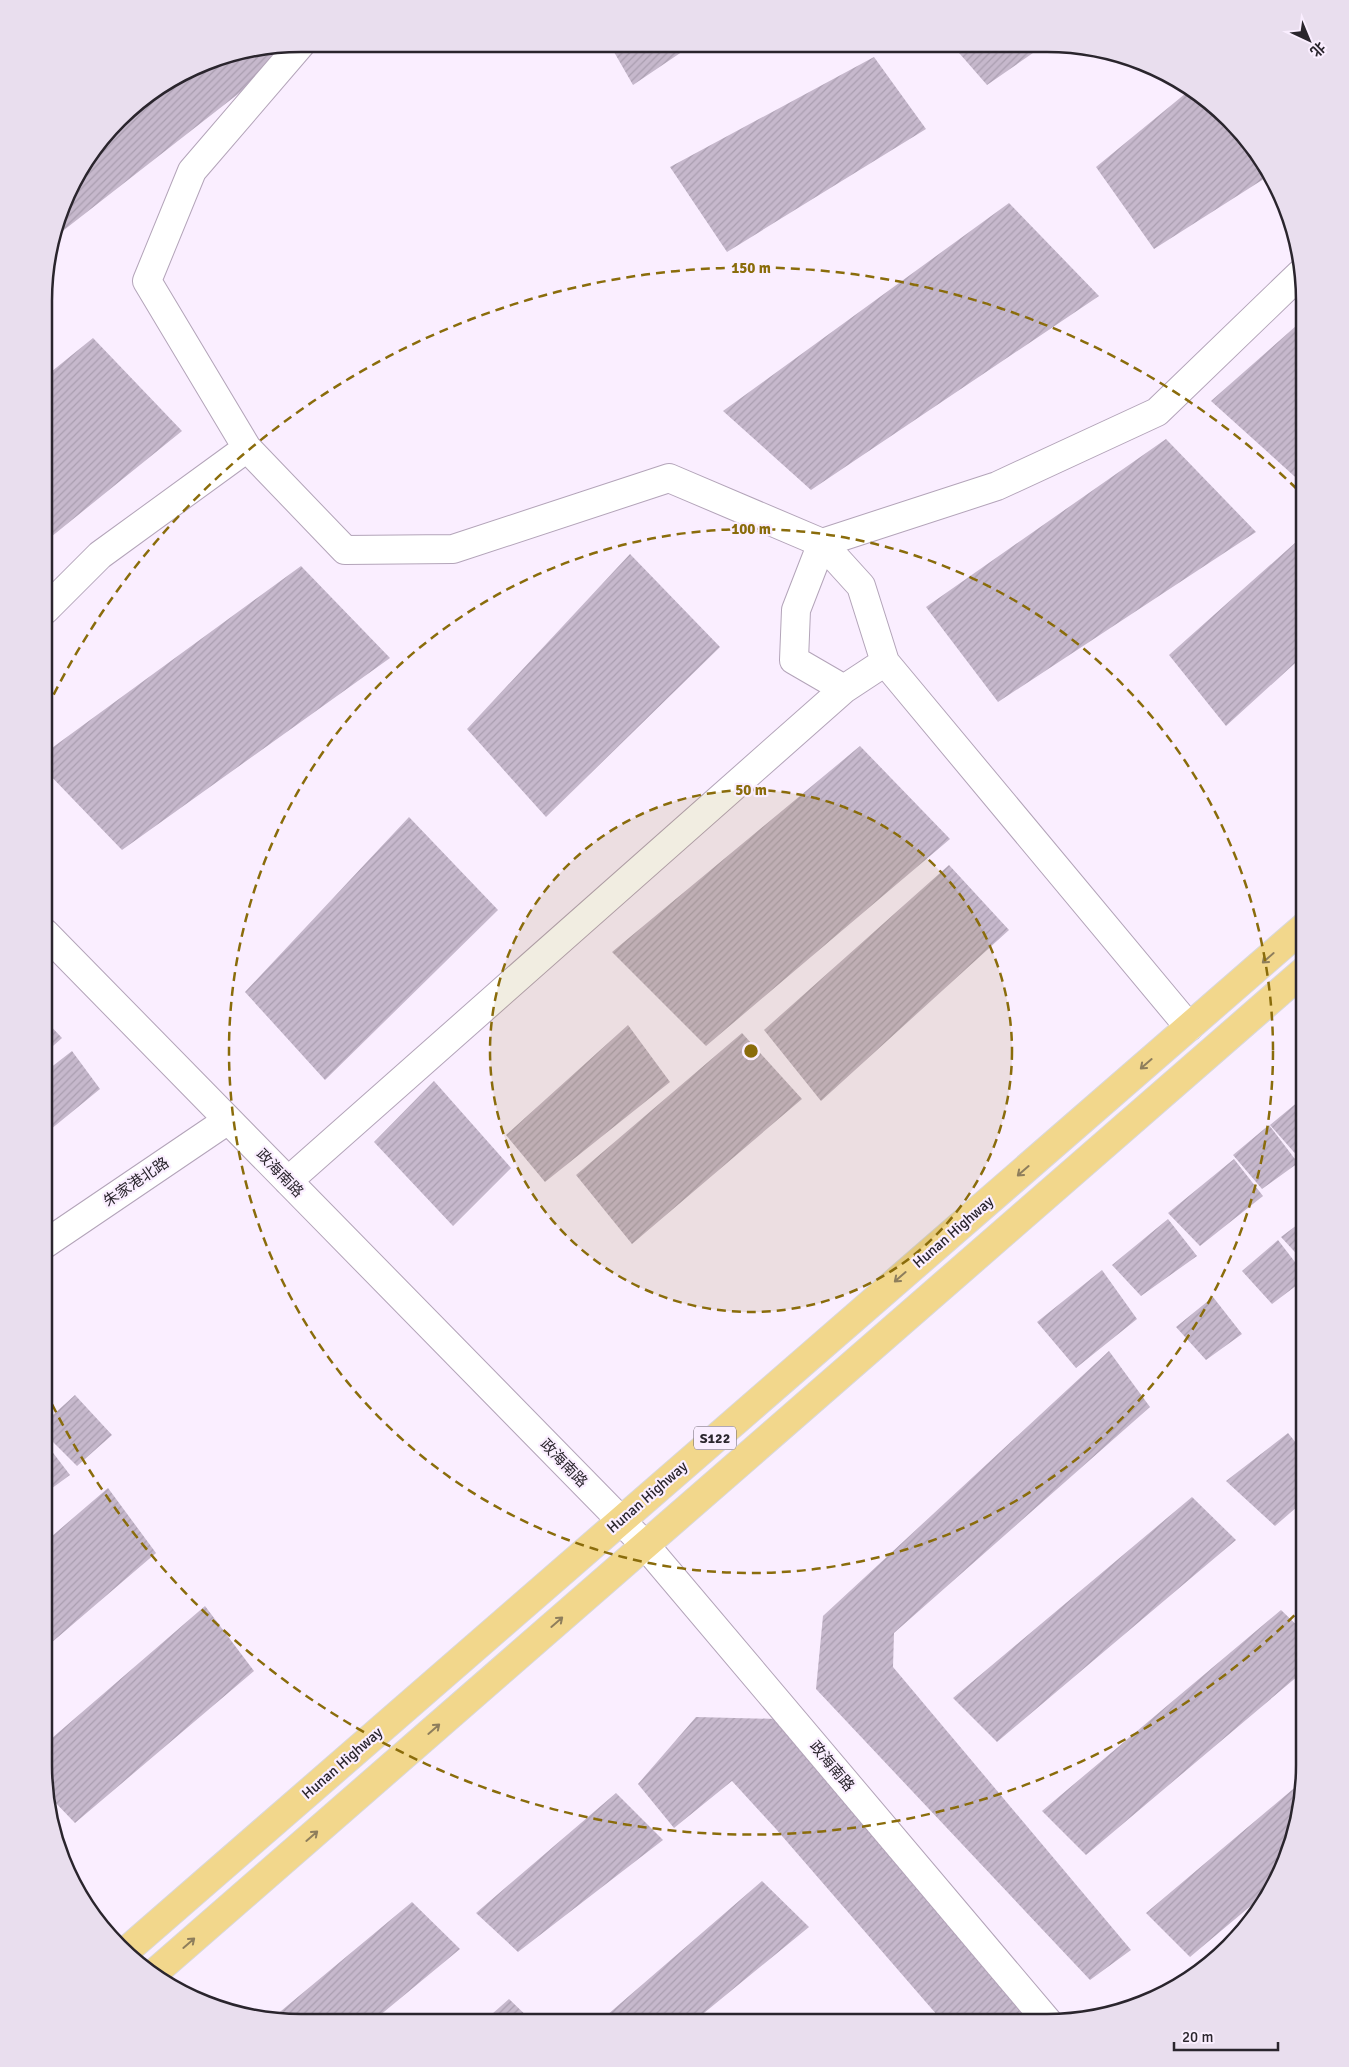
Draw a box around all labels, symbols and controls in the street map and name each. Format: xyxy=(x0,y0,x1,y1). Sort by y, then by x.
north arrow xyxy=(1284,15,1334,65)
text: 北 xyxy=(1307,38,1329,60)
text: 150 m xyxy=(731,259,771,277)
text: 100 m xyxy=(731,520,771,538)
text: 50 m xyxy=(735,781,767,799)
one-way arrow xyxy=(1262,952,1275,963)
centre of rings xyxy=(742,1042,760,1060)
one-way arrow xyxy=(1139,1058,1152,1070)
street label: 政海南路 xyxy=(253,1145,307,1201)
street label: 朱家港北路 xyxy=(100,1154,172,1210)
one-way arrow xyxy=(1017,1165,1030,1176)
street label: Hunan Highway xyxy=(909,1192,997,1272)
one-way arrow xyxy=(894,1272,907,1283)
road number: S122 xyxy=(694,1426,736,1450)
street label: 政海南路 xyxy=(537,1435,591,1491)
street label: Hunan Highway xyxy=(603,1457,691,1537)
one-way arrow xyxy=(550,1617,563,1628)
street label: Hunan Highway xyxy=(298,1723,386,1803)
one-way arrow xyxy=(428,1723,441,1735)
street label: 政海南路 xyxy=(806,1737,858,1795)
one-way arrow xyxy=(305,1830,318,1842)
one-way arrow xyxy=(183,1937,196,1948)
scale bar xyxy=(1174,2020,1278,2052)
text: 20 m xyxy=(1182,2028,1213,2046)

